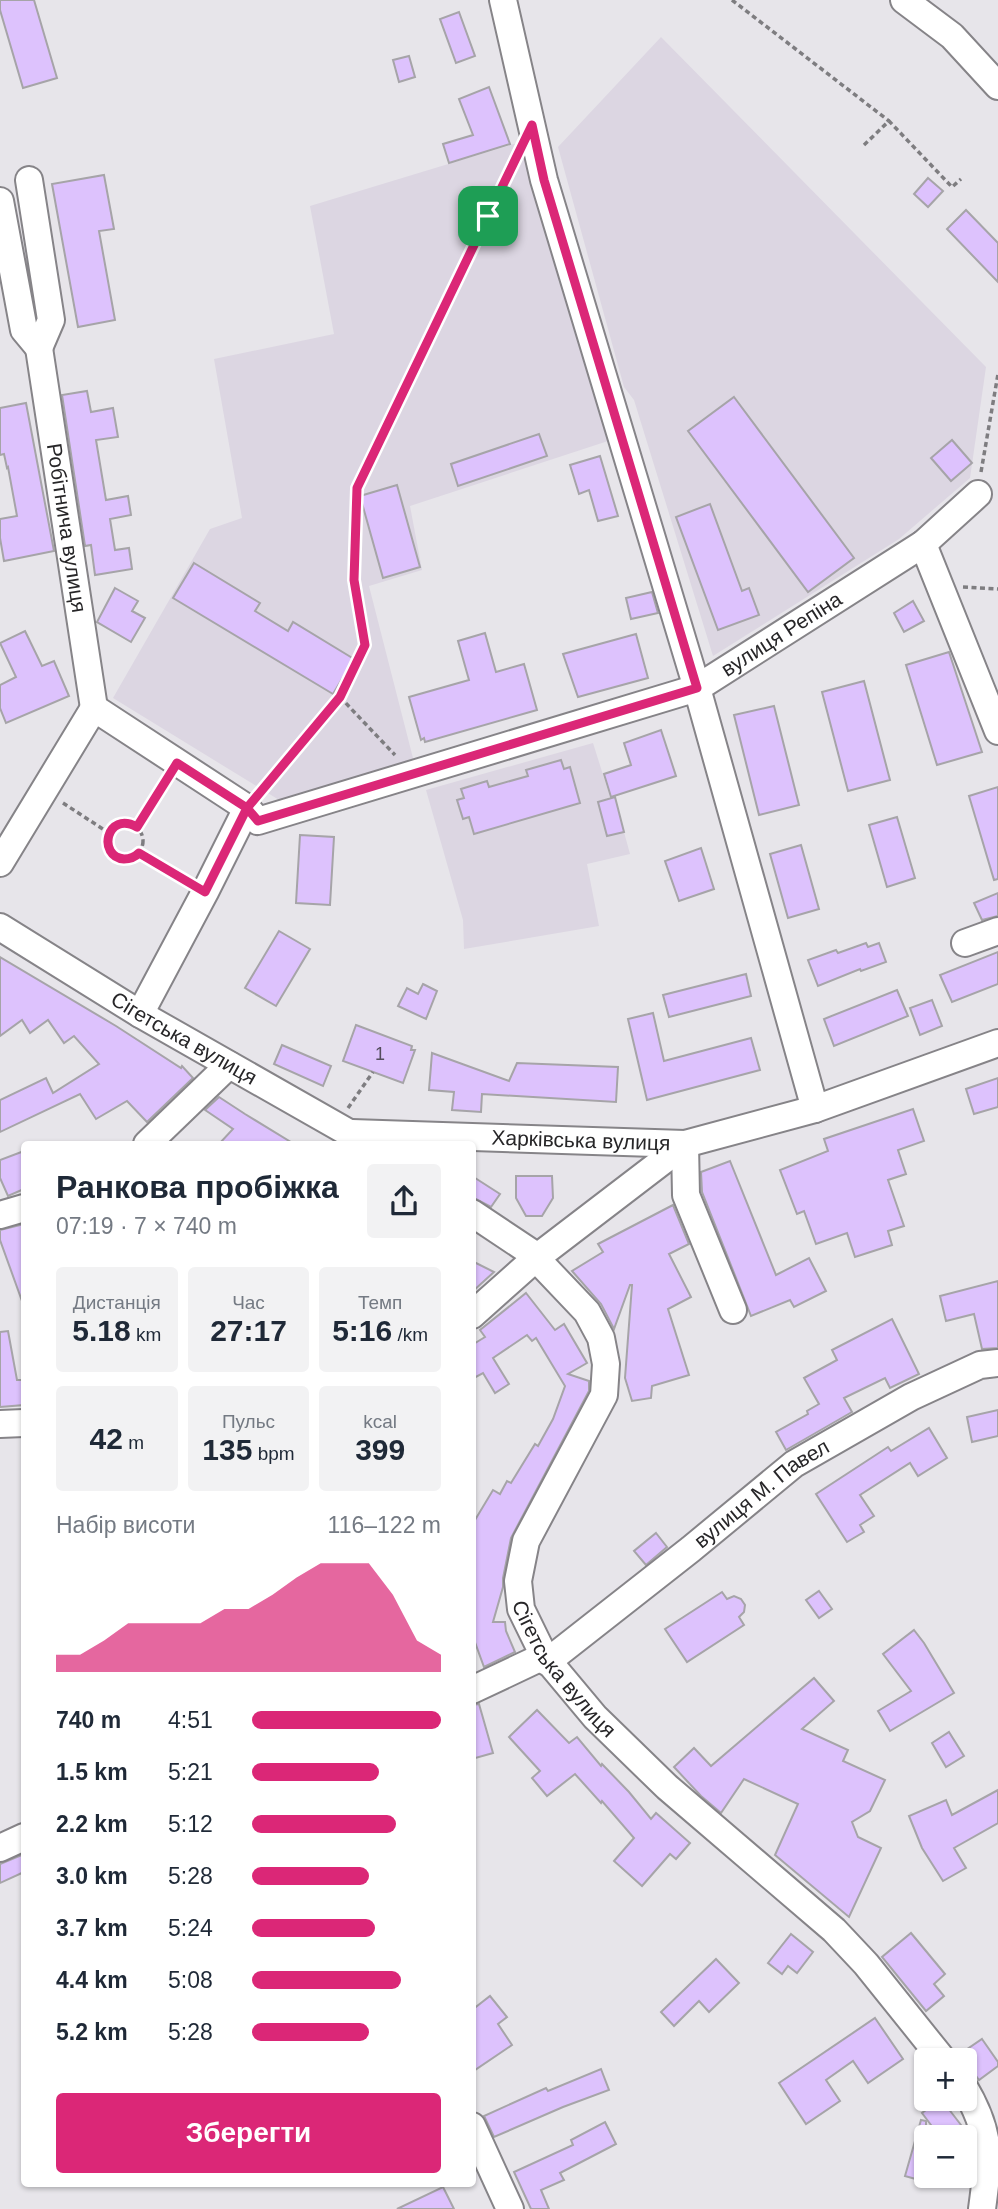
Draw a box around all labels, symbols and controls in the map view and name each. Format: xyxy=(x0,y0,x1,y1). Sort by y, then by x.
pin xyxy=(458,186,518,246)
icon: arrive xyxy=(469,197,507,235)
street label: Робітнича вулиця xyxy=(43,442,91,614)
street label: вулиця Репіна xyxy=(717,587,846,681)
street label: Сігетська вулиця xyxy=(107,987,261,1089)
house number: 1 xyxy=(375,1044,385,1064)
street label: Харківська вулиця xyxy=(491,1126,671,1155)
button: share xyxy=(367,1164,441,1238)
text: Ранкова пробіжка xyxy=(56,1169,339,1205)
text: 07:19 · 7 × 740 m xyxy=(56,1213,237,1239)
text: Дистанція xyxy=(73,1292,161,1313)
text: Час xyxy=(232,1292,265,1313)
text: Темп xyxy=(358,1292,402,1313)
text: 5.18 xyxy=(72,1314,131,1347)
text: 27:17 xyxy=(210,1314,287,1347)
text: 5:16 xyxy=(332,1314,392,1347)
text: km xyxy=(131,1324,161,1345)
text: /km xyxy=(392,1324,428,1345)
text: Пульс xyxy=(222,1411,275,1432)
text: kcal xyxy=(363,1411,397,1432)
text: 42 xyxy=(90,1422,123,1455)
text: m xyxy=(123,1432,144,1453)
text: 135 xyxy=(202,1433,252,1466)
text: 399 xyxy=(355,1433,405,1466)
street label: вулиця М. Павел xyxy=(689,1434,833,1552)
text: bpm xyxy=(252,1443,295,1464)
text: Набір висоти xyxy=(56,1512,195,1538)
text: 116–122 m xyxy=(328,1512,441,1538)
street label: Сігетська вулиця xyxy=(509,1599,621,1742)
text: 740 m xyxy=(56,1707,121,1733)
text: 4:51 xyxy=(168,1707,213,1733)
text: 1.5 km xyxy=(56,1759,128,1785)
text: 5:21 xyxy=(168,1759,213,1785)
text: 2.2 km xyxy=(56,1811,128,1837)
text: 5:12 xyxy=(168,1811,213,1837)
text: 3.0 km xyxy=(56,1863,128,1889)
text: 5:28 xyxy=(168,1863,213,1889)
text: 3.7 km xyxy=(56,1915,128,1941)
text: 5:24 xyxy=(168,1915,213,1941)
text: 4.4 km xyxy=(56,1967,128,1993)
text: 5:08 xyxy=(168,1967,213,1993)
text: 5.2 km xyxy=(56,2019,128,2045)
text: 5:28 xyxy=(168,2019,213,2045)
map controls xyxy=(914,2048,977,2188)
button: + xyxy=(914,2048,977,2111)
button: Зберегти xyxy=(56,2093,441,2173)
button: − xyxy=(914,2125,977,2188)

